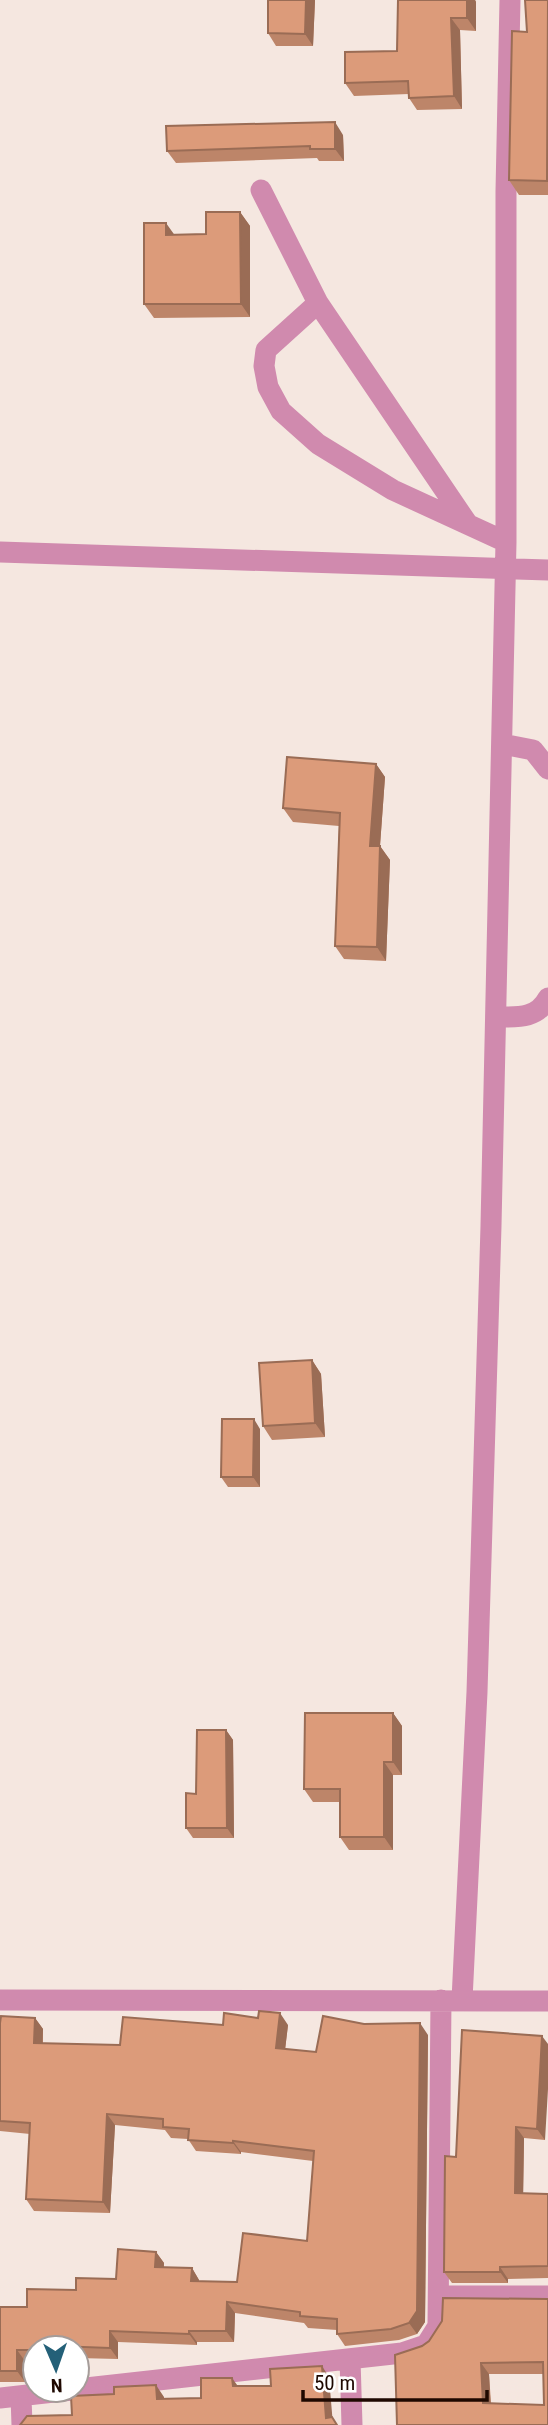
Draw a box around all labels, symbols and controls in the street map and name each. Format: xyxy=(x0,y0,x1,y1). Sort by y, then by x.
north arrow xyxy=(21,2334,91,2404)
scale bar xyxy=(303,2358,487,2402)
text: 50 m xyxy=(314,2371,355,2395)
text: N xyxy=(50,2374,63,2397)

